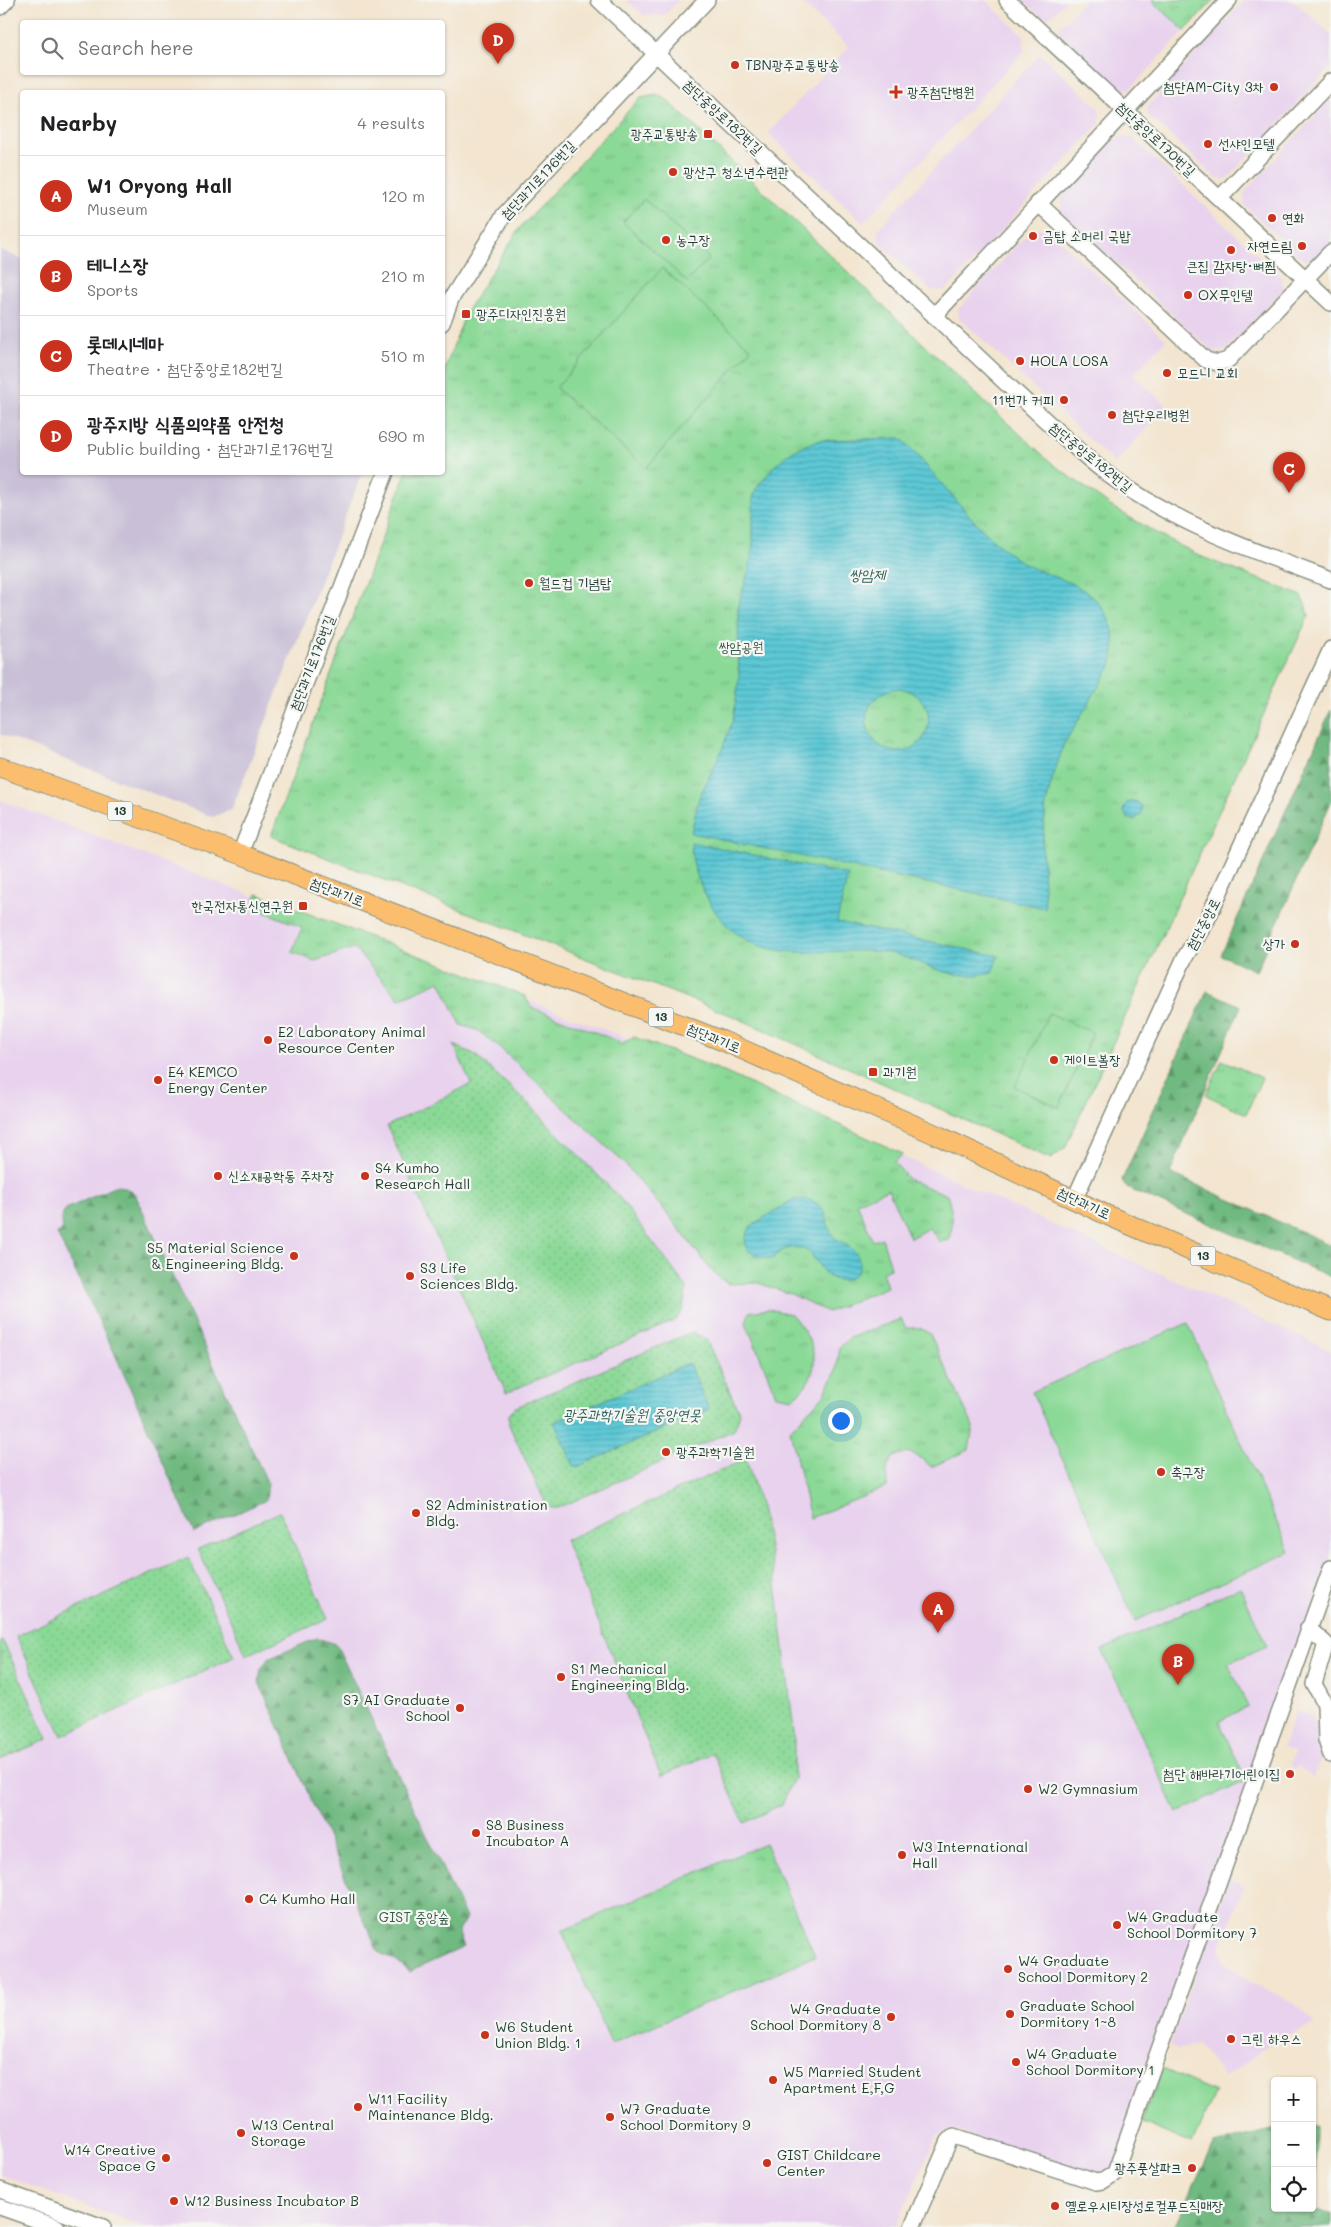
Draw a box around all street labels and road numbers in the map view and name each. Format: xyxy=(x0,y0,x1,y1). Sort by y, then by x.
street label: 첨단중앙로182번길 xyxy=(680,75,767,159)
street label: 첨단중앙로170번길 xyxy=(1113,97,1200,181)
street label: 첨단과기로176번길 xyxy=(496,136,580,223)
street label: 첨단중앙로182번길 xyxy=(1046,417,1137,496)
street label: 첨단과기로176번길 xyxy=(285,611,339,714)
road number: 13 xyxy=(108,801,132,820)
street label: 첨단과기로 xyxy=(307,873,367,910)
street label: 첨단중앙로 xyxy=(1181,894,1224,953)
road number: 13 xyxy=(648,1008,674,1026)
street label: 첨단과기로 xyxy=(685,1018,744,1057)
street label: 첨단과기로 xyxy=(1055,1182,1114,1223)
road number: 13 xyxy=(1190,1246,1216,1266)

